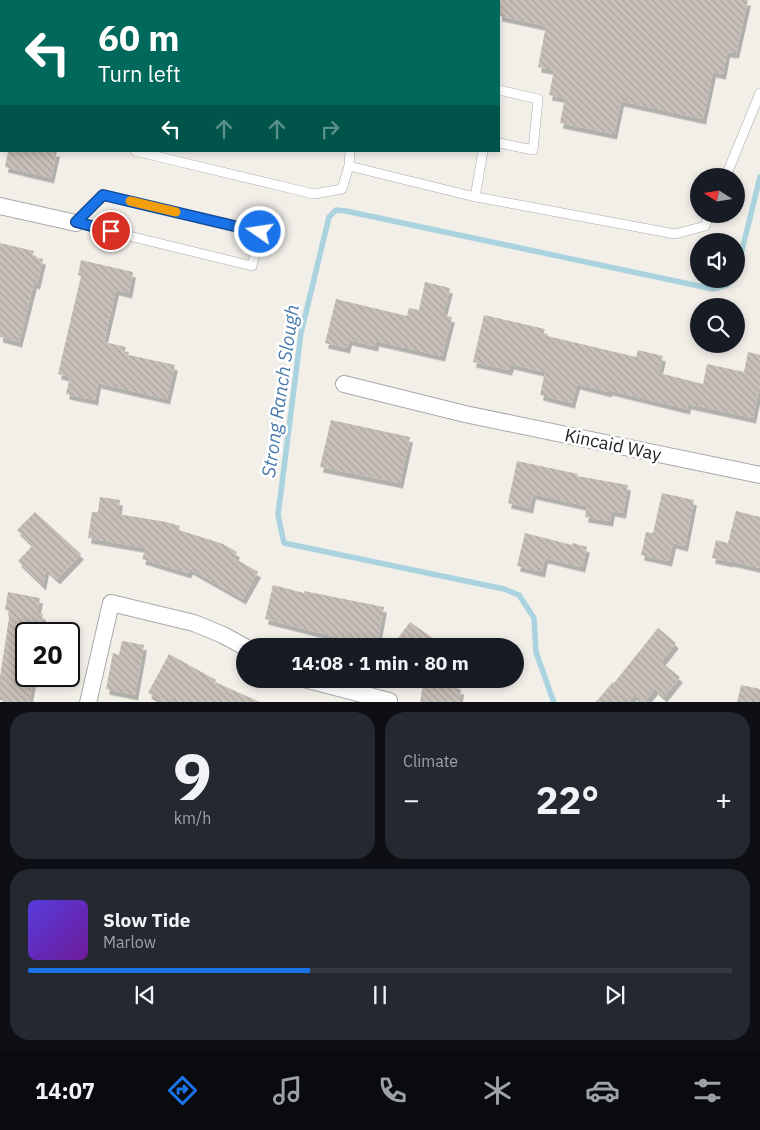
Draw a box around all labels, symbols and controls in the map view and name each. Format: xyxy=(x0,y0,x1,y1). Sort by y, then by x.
text: 60 m xyxy=(98,15,180,61)
icon: left xyxy=(15,20,80,85)
text: Turn left xyxy=(98,59,181,88)
icon: left xyxy=(157,115,185,143)
icon: ahead xyxy=(210,115,238,143)
icon: ahead xyxy=(263,115,291,143)
icon: right xyxy=(316,115,344,143)
north arrow xyxy=(690,168,745,222)
map controls xyxy=(690,168,745,353)
position arrow xyxy=(233,205,285,257)
pin xyxy=(90,210,132,252)
icon: arrive xyxy=(97,217,125,245)
button: sound xyxy=(690,233,745,288)
button: search xyxy=(690,298,745,353)
water label: Strong Ranch Slough xyxy=(256,303,304,479)
street label: Kincaid Way xyxy=(563,423,664,466)
speed limit sign: 20 xyxy=(15,622,80,687)
text: 14:08 · 1 min · 80 m xyxy=(291,651,469,675)
text: 9 xyxy=(173,733,212,818)
text: Climate xyxy=(403,751,458,771)
text: 22° xyxy=(536,775,599,824)
text: − xyxy=(403,781,420,818)
text: + xyxy=(715,781,732,818)
text: km/h xyxy=(174,808,211,828)
text: Slow Tide xyxy=(103,908,190,932)
text: Marlow xyxy=(103,932,156,952)
icon: previous xyxy=(131,981,159,1009)
icon: pause xyxy=(366,981,394,1009)
icon: next xyxy=(601,981,629,1009)
icon: directions xyxy=(165,1073,200,1108)
icon: music xyxy=(270,1073,305,1108)
icon: phone xyxy=(375,1073,410,1108)
icon: climate xyxy=(480,1073,515,1108)
icon: car xyxy=(585,1073,620,1108)
icon: filters xyxy=(690,1073,725,1108)
text: 14:07 xyxy=(35,1076,95,1105)

